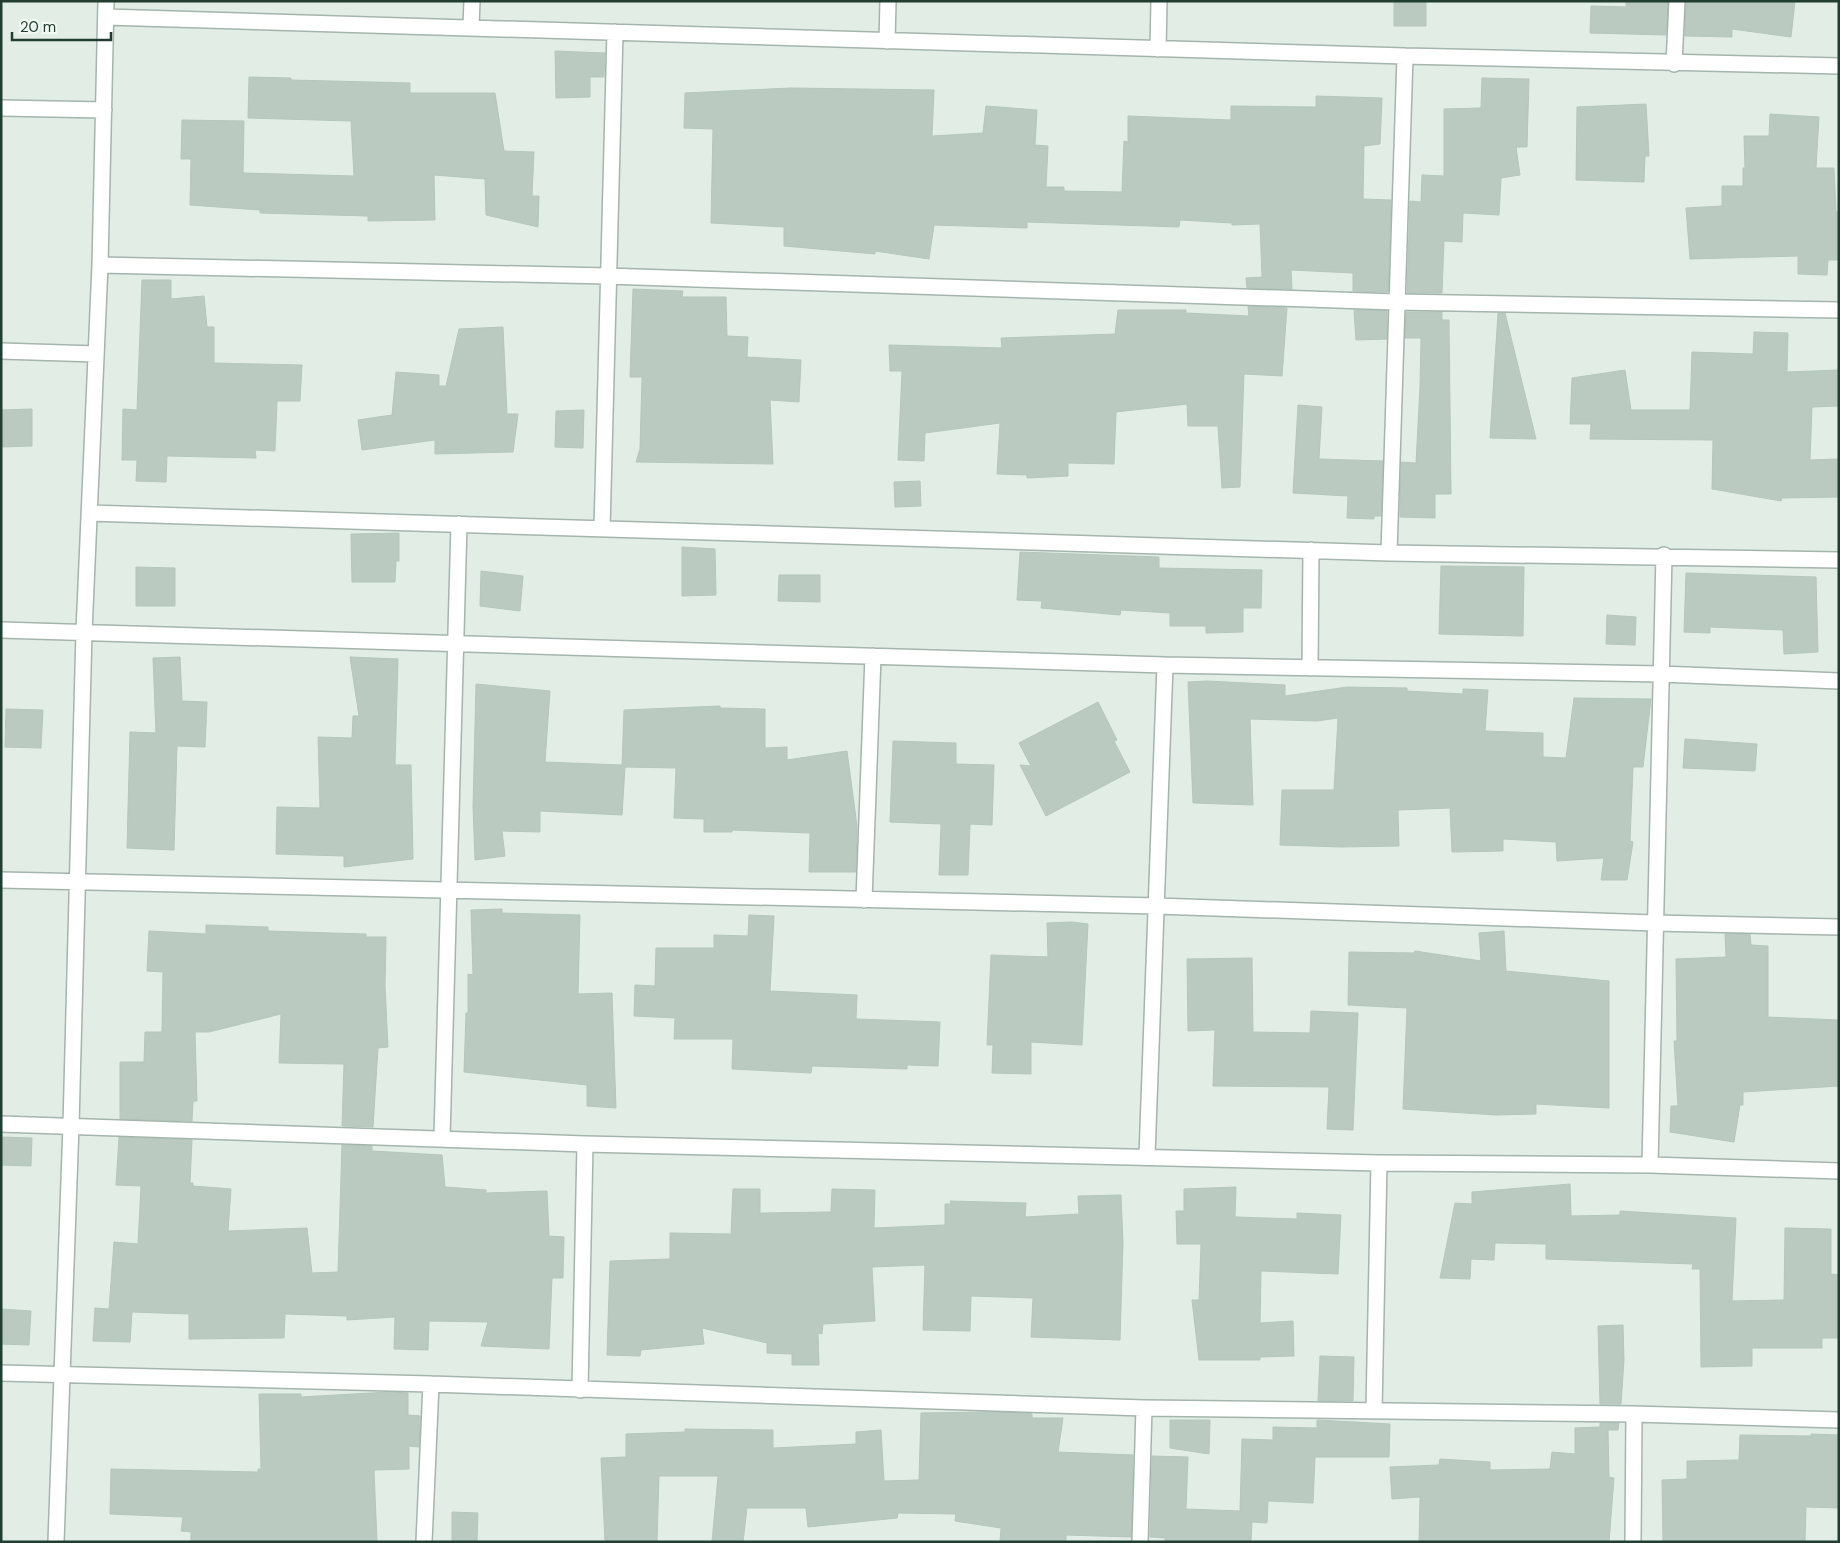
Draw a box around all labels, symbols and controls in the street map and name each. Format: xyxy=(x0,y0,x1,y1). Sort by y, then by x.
scale bar xyxy=(12,10,111,42)
text: 20 m xyxy=(20,17,56,37)

